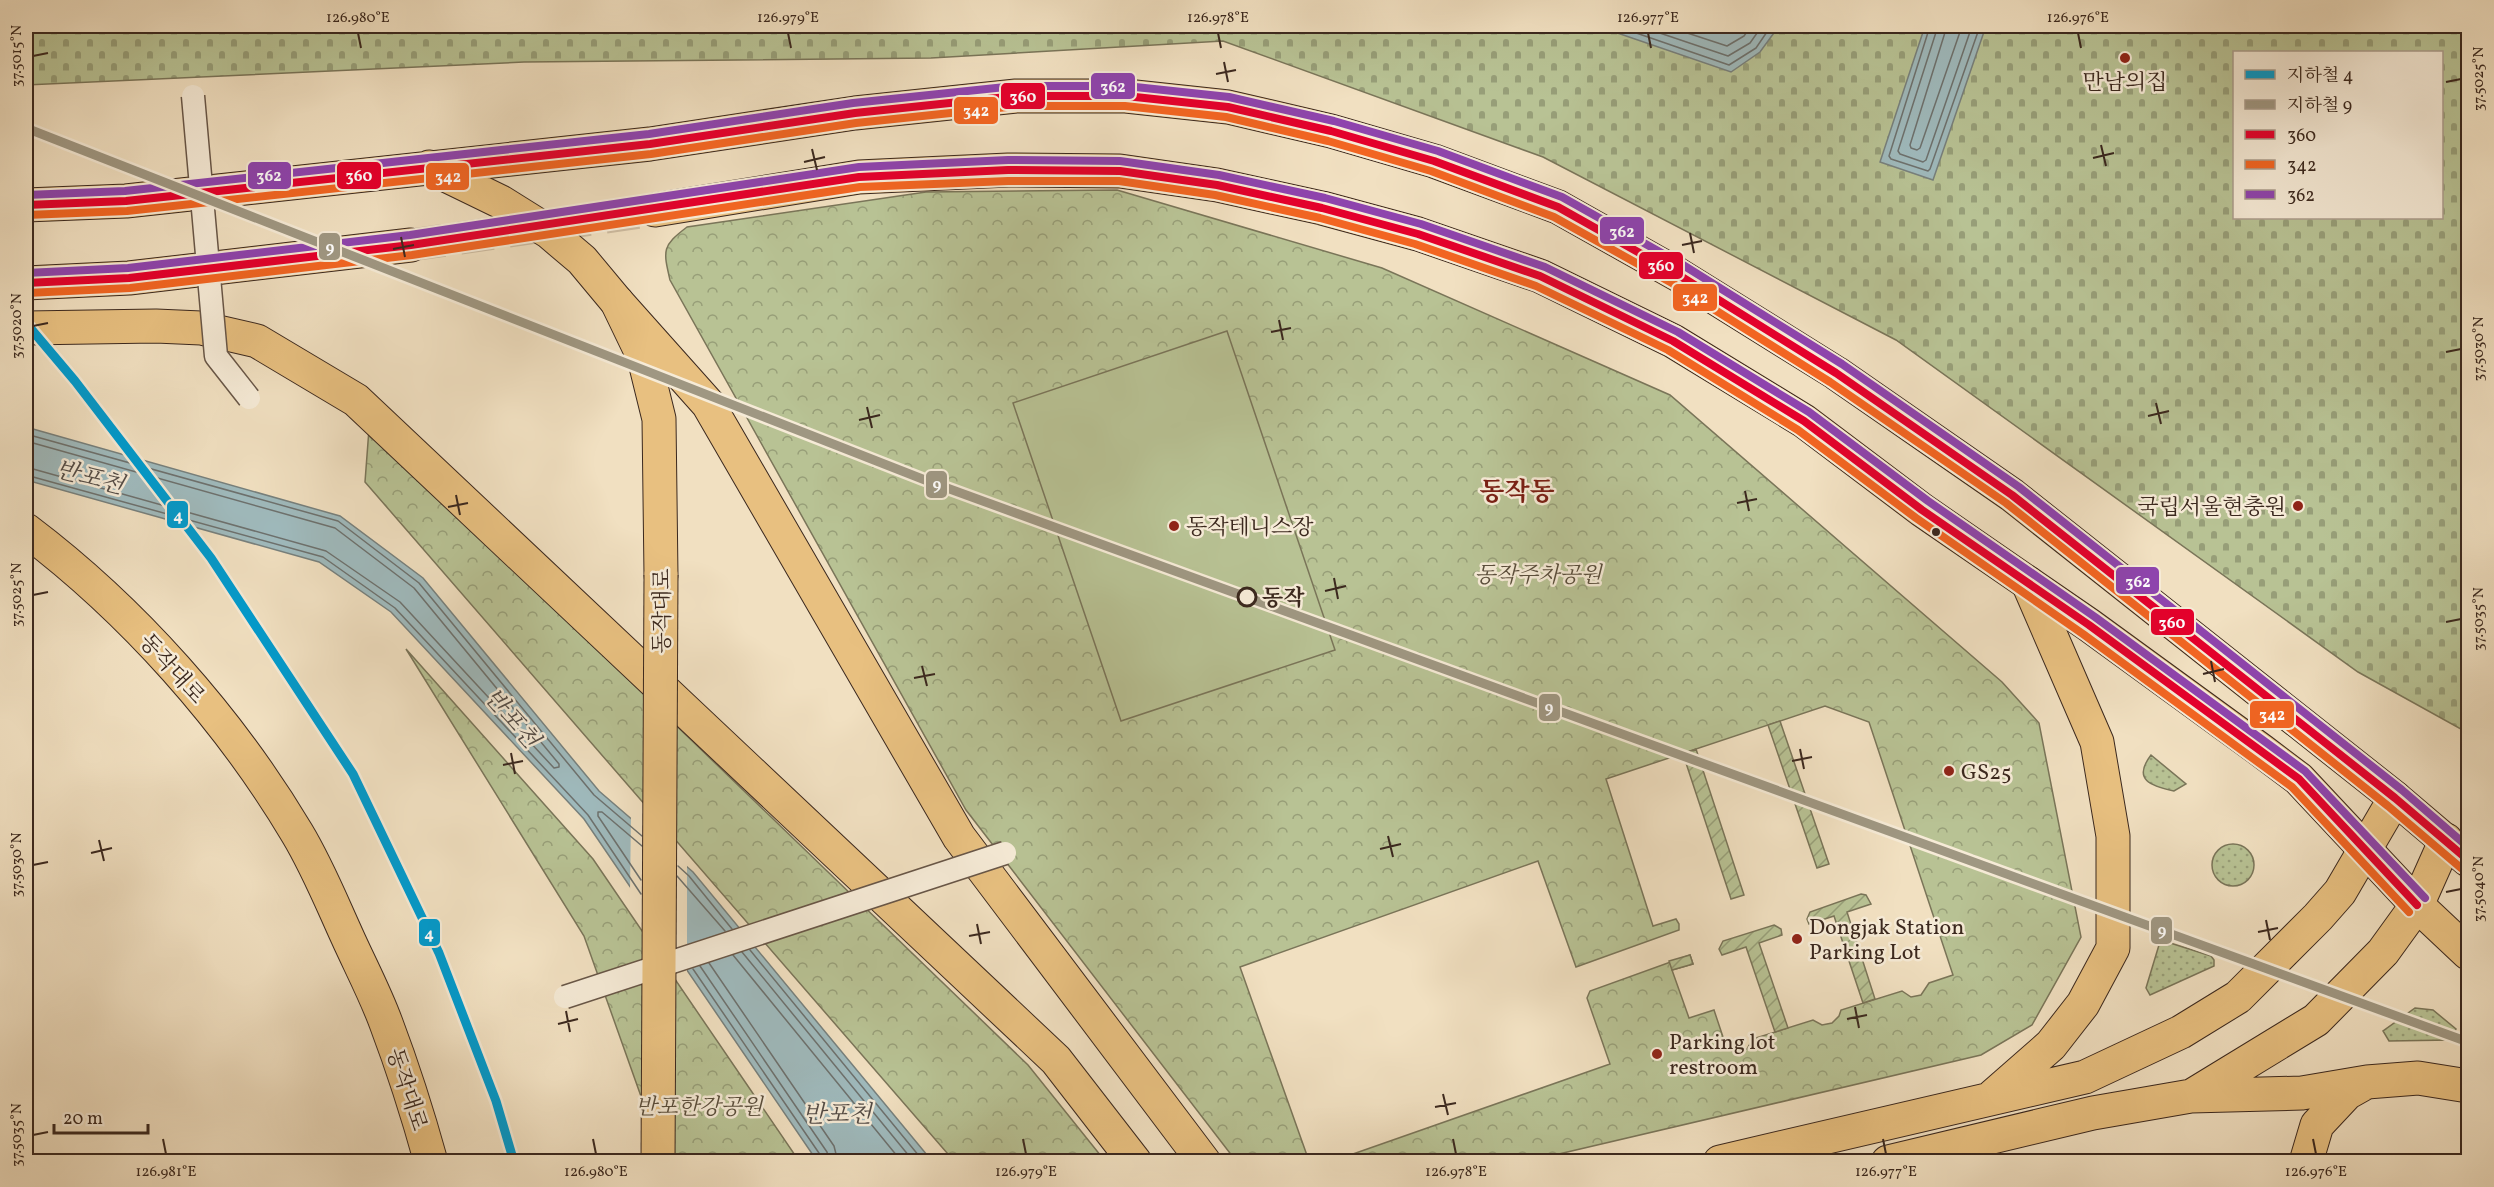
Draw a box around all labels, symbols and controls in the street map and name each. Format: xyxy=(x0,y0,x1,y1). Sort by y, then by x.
text: 126.980°E xyxy=(326,8,390,29)
text: 126.979°E xyxy=(757,8,819,29)
text: 126.978°E xyxy=(1187,8,1249,29)
text: 126.977°E xyxy=(1617,8,1679,29)
text: 126.976°E xyxy=(2047,8,2109,29)
text: 37.5015°N xyxy=(7,25,28,87)
text: 37.5025°N xyxy=(2469,47,2490,111)
marker: 만남의집 xyxy=(2118,51,2132,65)
legend xyxy=(2233,51,2443,219)
text: 지하철 4 xyxy=(2287,64,2354,89)
place label: 만남의집 xyxy=(2082,68,2168,99)
line badge: 362 xyxy=(1090,72,1136,100)
text: 362 xyxy=(1100,77,1126,99)
line badge: 360 xyxy=(1000,82,1046,110)
text: 360 xyxy=(1010,87,1037,109)
text: 지하철 9 xyxy=(2287,94,2352,119)
line badge: 342 xyxy=(953,96,999,125)
text: 342 xyxy=(963,101,989,123)
text: 360 xyxy=(2287,124,2316,149)
text: 342 xyxy=(2287,154,2317,179)
line badge: 362 xyxy=(247,161,292,190)
line badge: 360 xyxy=(336,161,382,190)
line badge: 342 xyxy=(425,162,470,191)
text: 362 xyxy=(256,166,282,188)
text: 360 xyxy=(346,166,373,188)
text: 342 xyxy=(435,167,461,189)
text: 362 xyxy=(2287,184,2315,209)
line badge: 362 xyxy=(1599,216,1645,245)
text: 362 xyxy=(1609,222,1635,244)
line badge: 9 xyxy=(318,232,341,261)
text: 9 xyxy=(326,238,335,260)
line badge: 360 xyxy=(1638,251,1684,280)
text: 360 xyxy=(1648,256,1675,278)
line badge: 342 xyxy=(1672,283,1718,312)
text: 342 xyxy=(1682,288,1708,310)
text: 37.5020°N xyxy=(7,293,28,359)
text: 37.5030°N xyxy=(2469,316,2490,382)
water label: 반포천 xyxy=(51,454,129,505)
line badge: 9 xyxy=(925,470,948,499)
text: 9 xyxy=(933,475,942,497)
district label: 동작동 xyxy=(1479,475,1555,511)
place label: 국립서울현충원 xyxy=(2137,493,2286,524)
marker: 국립서울현충원 xyxy=(2291,499,2305,513)
line badge: 4 xyxy=(166,500,189,529)
text: 4 xyxy=(173,506,183,528)
place label: 동작테니스장 xyxy=(1186,513,1314,544)
marker: 동작테니스장 xyxy=(1167,519,1181,533)
unlabelled marker xyxy=(1930,526,1942,538)
park label: 동작주차공원 xyxy=(1474,561,1604,592)
text: 37.5025°N xyxy=(7,563,28,627)
line badge: 362 xyxy=(2115,566,2160,595)
street label: 동작대로 xyxy=(648,568,679,654)
text: 362 xyxy=(2125,572,2151,594)
place label: 동작 xyxy=(1262,584,1305,615)
marker: 동작 xyxy=(1237,587,1257,607)
text: 37.5035°N xyxy=(2469,587,2490,651)
line badge: 360 xyxy=(2150,608,2195,636)
text: 360 xyxy=(2159,613,2186,635)
street label: 동작대로 xyxy=(131,628,211,712)
water label: 반포천 xyxy=(475,682,547,758)
line badge: 9 xyxy=(1538,693,1561,722)
text: 9 xyxy=(1545,698,1554,720)
line badge: 342 xyxy=(2249,700,2295,729)
text: 342 xyxy=(2259,705,2285,727)
place label: GS25 xyxy=(1961,758,2012,789)
marker: GS25 xyxy=(1942,764,1956,778)
text: 37.5030°N xyxy=(7,832,28,898)
text: 37.5040°N xyxy=(2469,856,2490,922)
place label: Dongjak Station Parking Lot xyxy=(1809,913,1964,969)
line badge: 9 xyxy=(2150,916,2173,945)
line badge: 4 xyxy=(418,918,441,947)
text: 9 xyxy=(2158,921,2167,943)
text: 4 xyxy=(424,924,434,946)
marker: Dongjak Station Parking Lot xyxy=(1790,932,1804,946)
place label: Parking lot restroom xyxy=(1669,1028,1776,1084)
street label: 동작대로 xyxy=(378,1045,433,1135)
marker: Parking lot restroom xyxy=(1650,1047,1664,1061)
park label: 반포한강공원 xyxy=(635,1093,765,1124)
scale bar xyxy=(54,1097,148,1135)
water label: 반포천 xyxy=(802,1099,874,1133)
text: 37.5035°N xyxy=(7,1103,28,1167)
text: 20 m xyxy=(63,1107,103,1132)
text: 126.981°E xyxy=(136,1162,196,1183)
text: 126.980°E xyxy=(564,1162,628,1183)
text: 126.979°E xyxy=(995,1162,1057,1183)
text: 126.978°E xyxy=(1425,1162,1487,1183)
text: 126.977°E xyxy=(1855,1162,1917,1183)
text: 126.976°E xyxy=(2285,1162,2347,1183)

